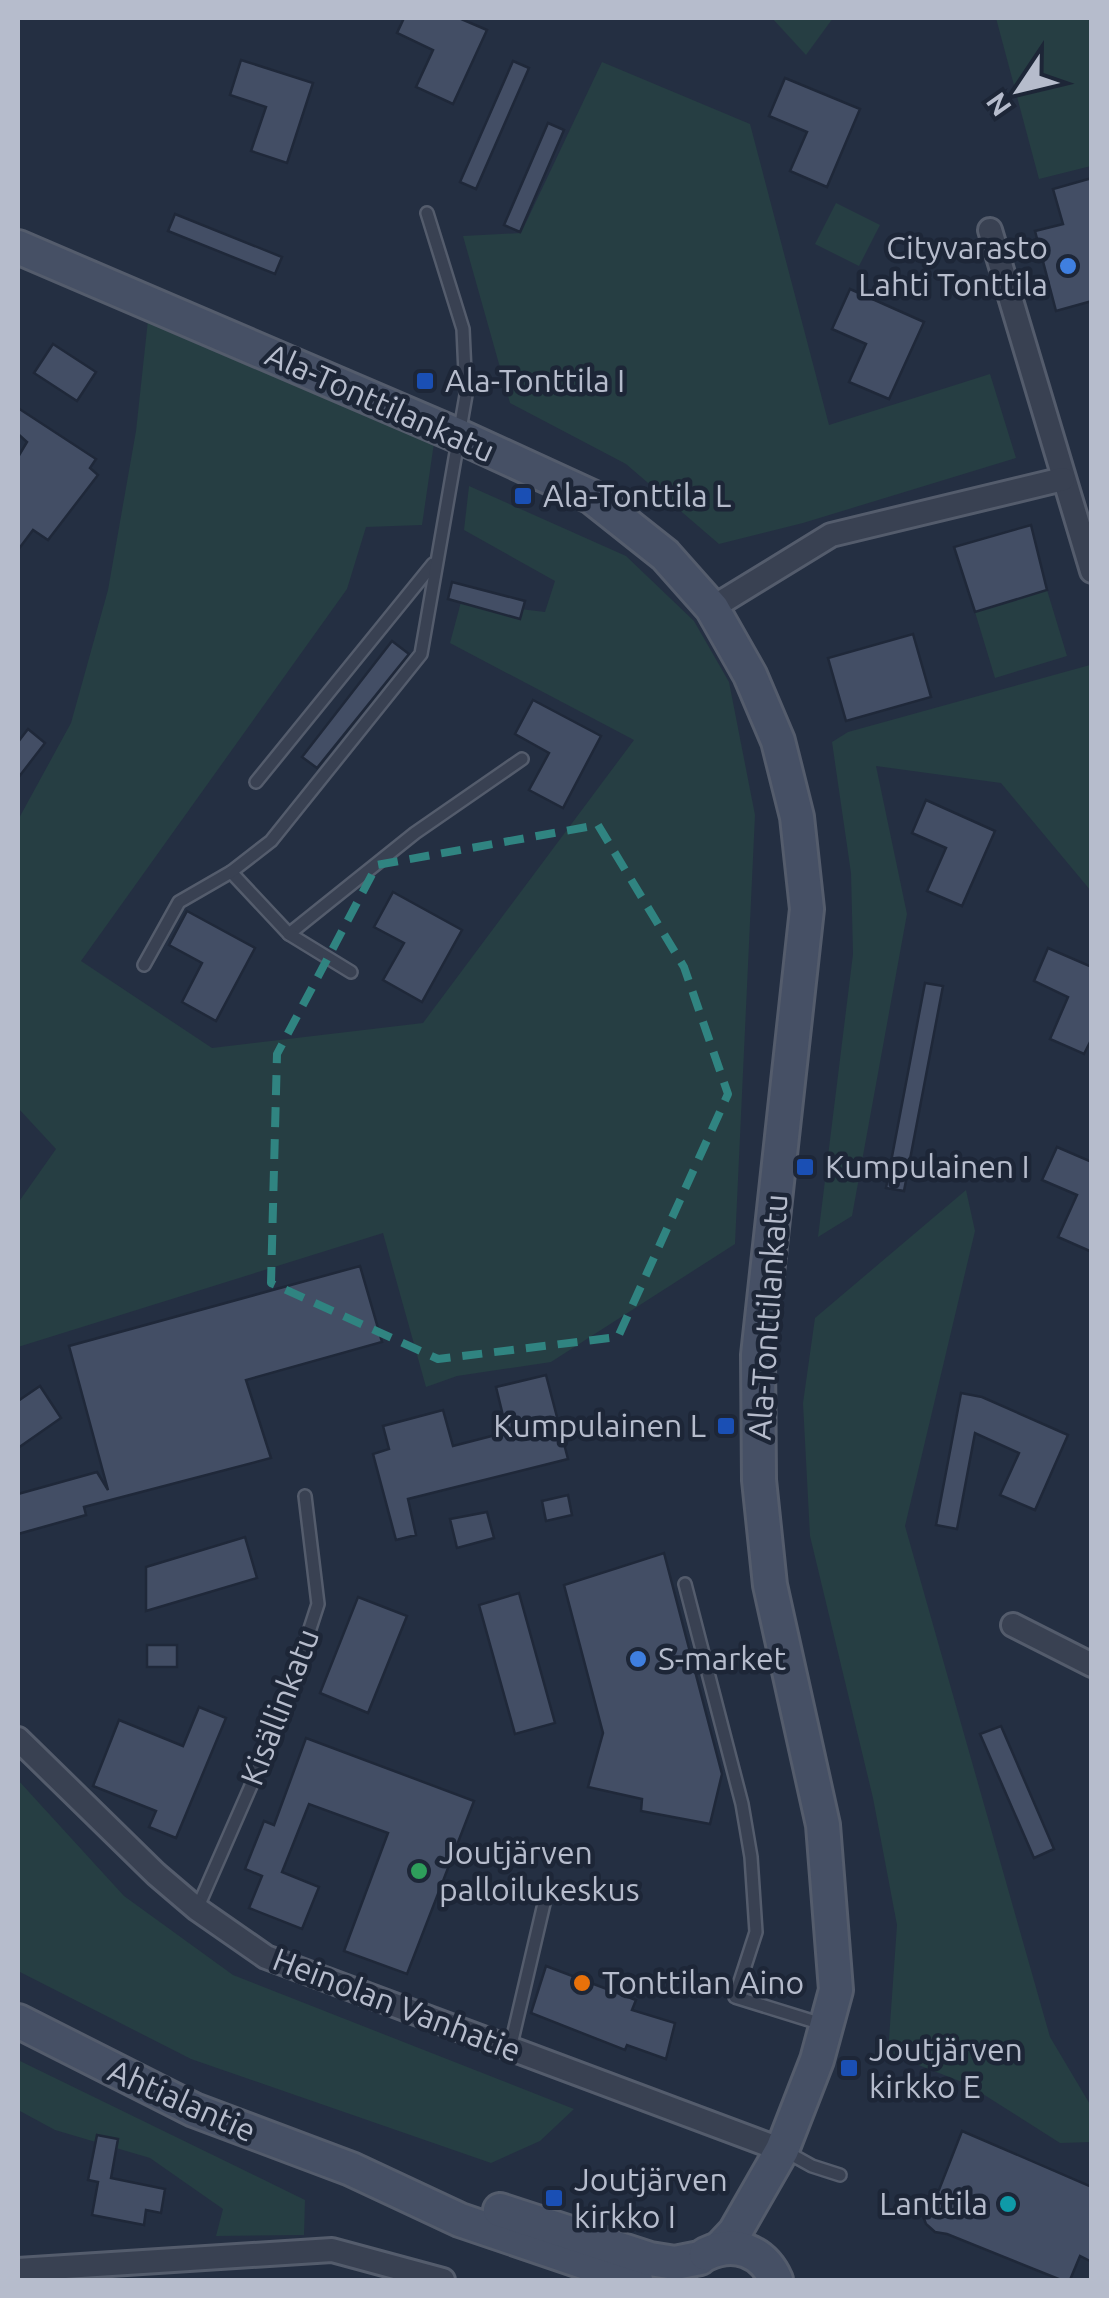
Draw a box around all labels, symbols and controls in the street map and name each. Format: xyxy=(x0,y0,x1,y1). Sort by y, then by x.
north arrow xyxy=(969,40,1069,140)
text: N xyxy=(979,87,1017,122)
place label: Cityvarasto Lahti Tonttila xyxy=(858,229,1048,302)
marker: Cityvarasto Lahti Tonttila xyxy=(1057,255,1079,277)
street label: Ala-Tonttilankatu xyxy=(261,336,500,469)
place label: Ala-Tonttila I xyxy=(445,362,625,398)
marker: Ala-Tonttila I xyxy=(414,370,436,392)
place label: Ala-Tonttila L xyxy=(543,477,731,513)
marker: Ala-Tonttila L xyxy=(512,485,534,507)
place label: Kumpulainen I xyxy=(825,1148,1030,1184)
marker: Kumpulainen I xyxy=(794,1156,816,1178)
street label: Ala-Tonttilankatu xyxy=(740,1193,794,1441)
place label: Kumpulainen L xyxy=(493,1407,706,1443)
marker: Kumpulainen L xyxy=(715,1415,737,1437)
street label: Kisällinkatu xyxy=(233,1623,325,1790)
place label: S-market xyxy=(658,1640,787,1676)
marker: S-market xyxy=(627,1648,649,1670)
place label: Joutjärven palloilukeskus xyxy=(439,1834,640,1907)
marker: Joutjärven palloilukeskus xyxy=(408,1860,430,1882)
street label: Heinolan Vanhatie xyxy=(268,1940,526,2068)
place label: Tonttilan Aino xyxy=(602,1964,804,2000)
marker: Tonttilan Aino xyxy=(571,1972,593,1994)
place label: Joutjärven kirkko E xyxy=(869,2031,1023,2104)
street label: Ahtialantie xyxy=(103,2052,261,2148)
marker: Joutjärven kirkko E xyxy=(838,2057,860,2079)
place label: Joutjärven kirkko I xyxy=(574,2161,728,2234)
place label: Lanttila xyxy=(879,2185,988,2221)
marker: Joutjärven kirkko I xyxy=(543,2187,565,2209)
marker: Lanttila xyxy=(997,2193,1019,2215)

